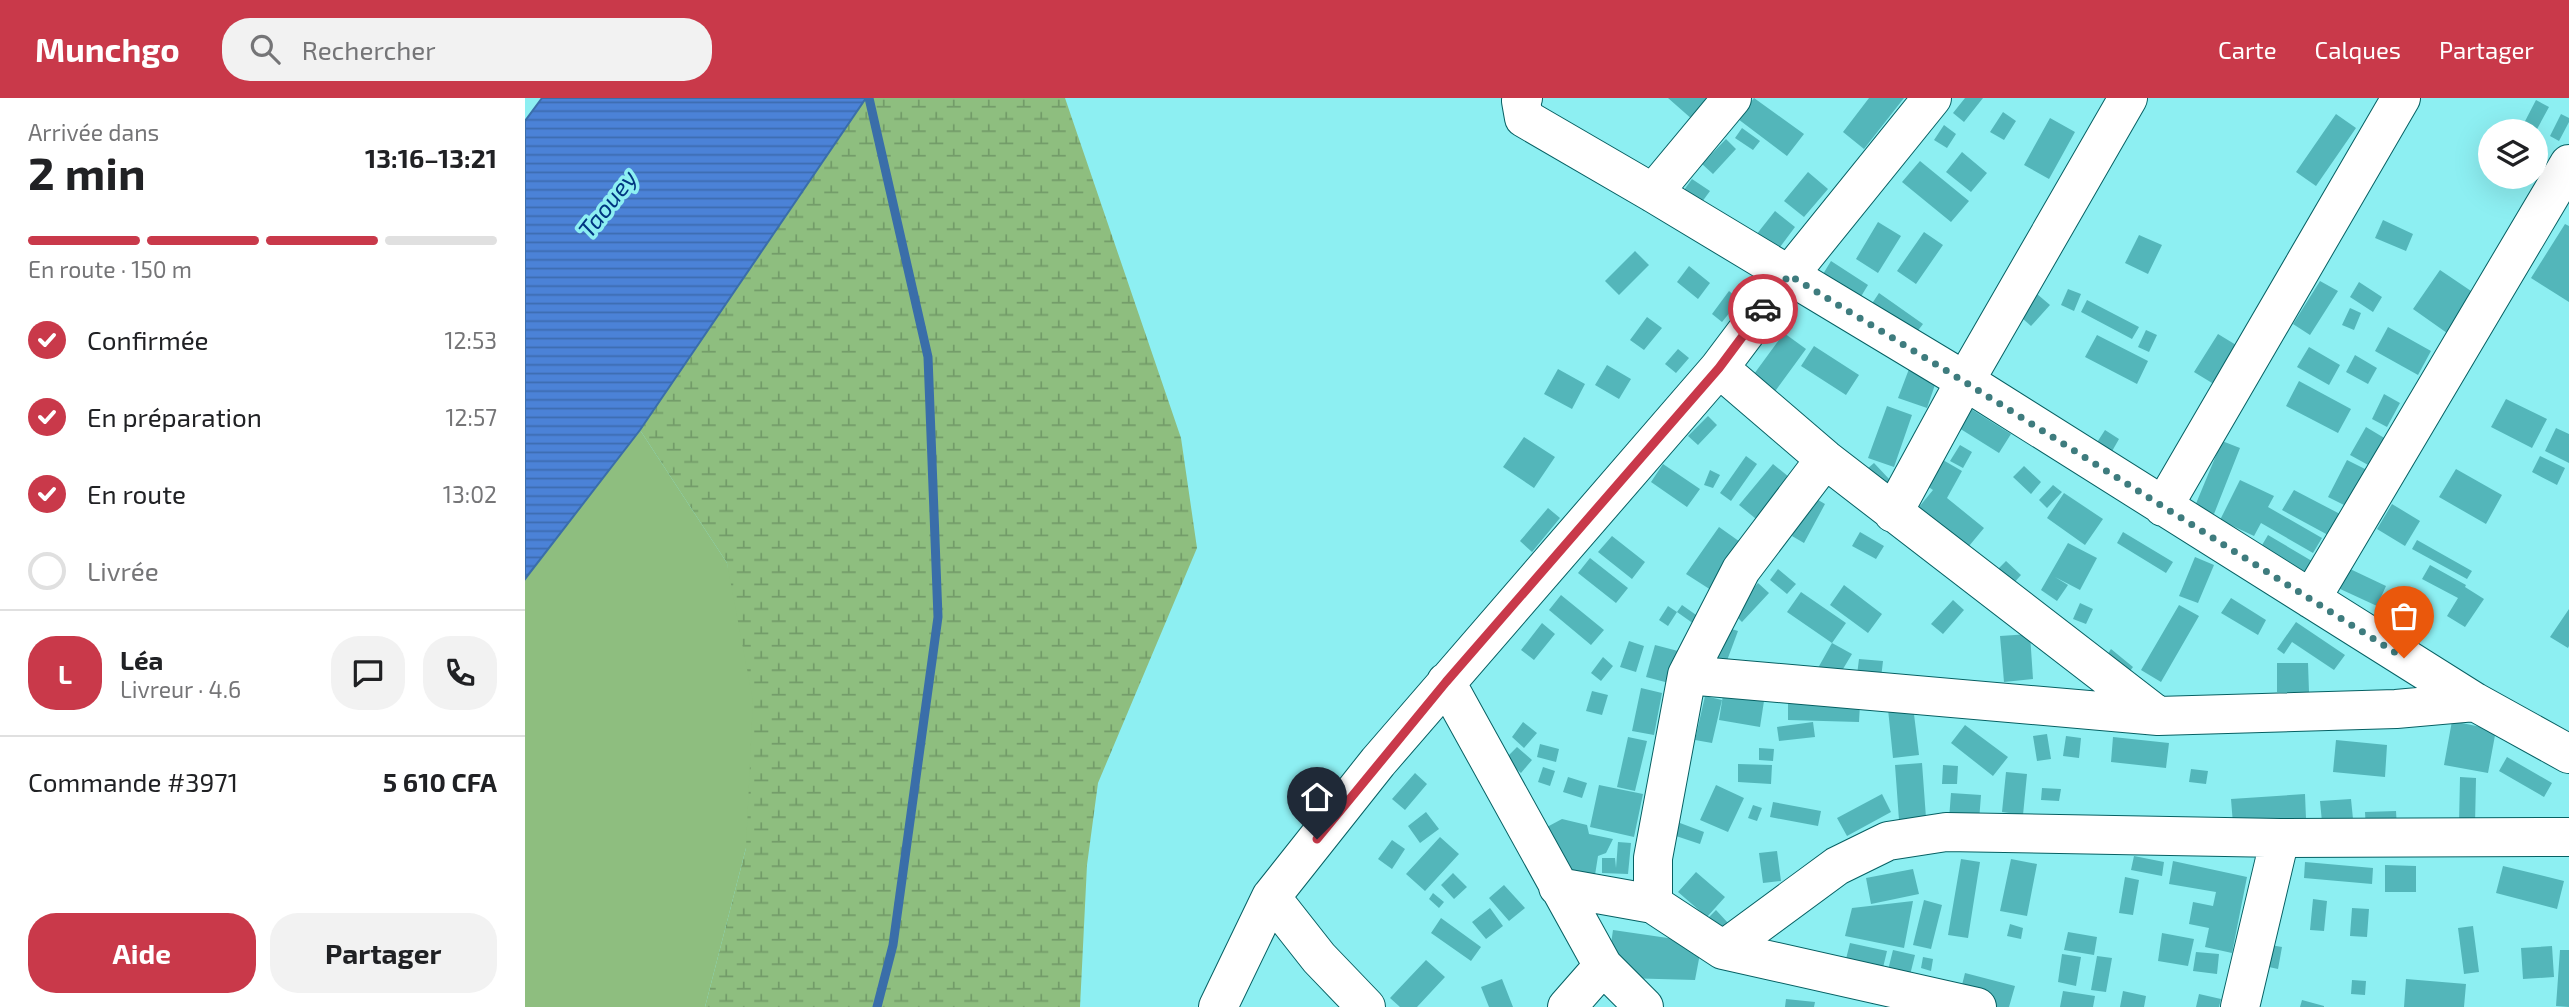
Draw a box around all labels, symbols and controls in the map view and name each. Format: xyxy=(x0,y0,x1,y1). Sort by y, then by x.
search box xyxy=(222,18,712,81)
text: Munchgo xyxy=(35,29,180,69)
icon: search xyxy=(246,30,284,68)
text: Rechercher xyxy=(302,34,436,65)
text: Carte xyxy=(2218,35,2277,64)
text: Calques xyxy=(2315,35,2401,64)
text: Partager xyxy=(2439,35,2534,64)
text: Arrivée dans xyxy=(28,118,159,146)
map controls xyxy=(2478,119,2548,189)
button: layers xyxy=(2478,119,2548,189)
text: 13:16–13:21 xyxy=(365,142,497,173)
text: 2 min xyxy=(28,144,146,199)
water label: Taouey xyxy=(571,163,642,243)
text: En route · 150 m xyxy=(28,255,192,283)
courier xyxy=(1728,274,1798,344)
icon: car xyxy=(1744,290,1782,328)
icon: check xyxy=(28,321,66,359)
text: Confirmée xyxy=(87,324,209,355)
text: 12:53 xyxy=(444,326,497,354)
icon: check xyxy=(28,398,66,436)
text: En préparation xyxy=(87,401,262,432)
text: 12:57 xyxy=(445,403,497,431)
icon: check xyxy=(28,475,66,513)
text: En route xyxy=(87,478,186,509)
text: 13:02 xyxy=(443,480,497,508)
text: Livrée xyxy=(87,555,159,586)
pin xyxy=(2374,586,2434,658)
icon: bag xyxy=(2385,597,2423,635)
button: chat xyxy=(331,636,405,710)
button: phone xyxy=(423,636,497,710)
text: Léa xyxy=(120,644,163,675)
text: L xyxy=(58,658,72,689)
text: Livreur · 4.6 xyxy=(120,675,241,703)
text: Commande #3971 xyxy=(28,766,238,797)
text: 5 610 CFA xyxy=(383,766,497,797)
pin xyxy=(1287,767,1347,839)
icon: home xyxy=(1298,778,1336,816)
button: Aide xyxy=(28,913,256,993)
button: Partager xyxy=(270,913,497,993)

